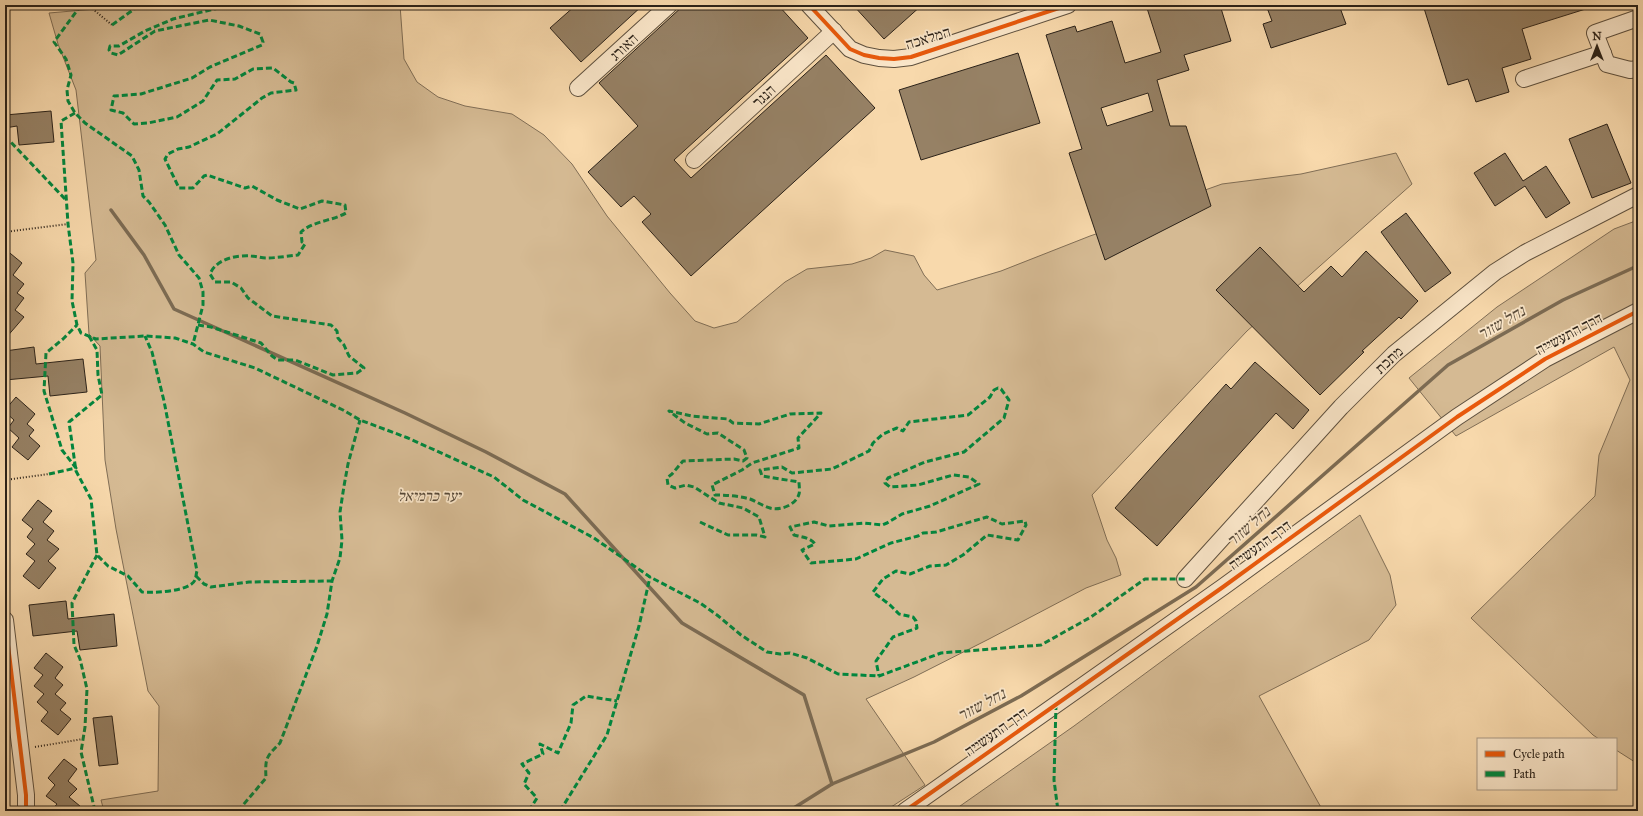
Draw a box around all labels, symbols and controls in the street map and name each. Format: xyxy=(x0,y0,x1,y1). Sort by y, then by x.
street label: המלאכה xyxy=(903,23,953,53)
north arrow xyxy=(1577,26,1617,66)
street label: האורג xyxy=(606,30,642,64)
text: N xyxy=(1592,30,1602,43)
street label: הנגר xyxy=(749,81,779,111)
water label: נחל שזור xyxy=(1474,301,1530,343)
street label: דרך התעשייה xyxy=(1532,309,1606,359)
street label: מתכת xyxy=(1371,342,1407,378)
park label: יער כרמיאל xyxy=(397,487,463,505)
water label: נחל שזור xyxy=(1223,501,1275,550)
street label: דרך התעשייה xyxy=(1225,516,1295,574)
water label: נחל שזור xyxy=(954,683,1010,725)
street label: דרך התעשייה xyxy=(961,704,1031,760)
legend xyxy=(1477,738,1617,790)
text: Cycle path xyxy=(1513,747,1565,761)
text: Path xyxy=(1513,767,1536,781)

